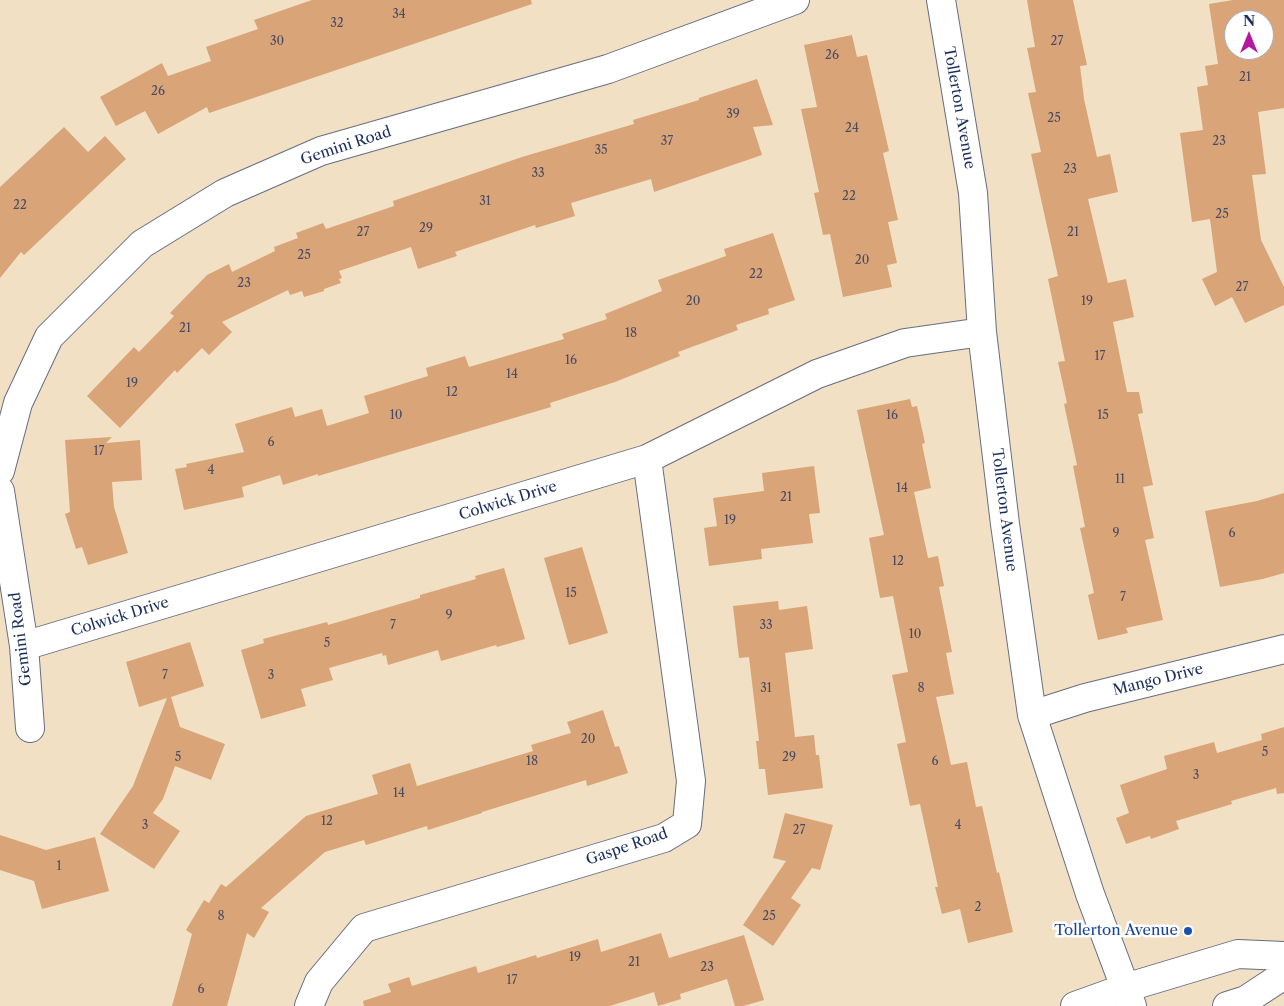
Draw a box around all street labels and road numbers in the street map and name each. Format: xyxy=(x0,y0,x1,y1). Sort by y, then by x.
street label: Tollerton Avenue xyxy=(939,45,979,171)
street label: Gemini Road xyxy=(298,123,394,169)
street label: Tollerton Avenue xyxy=(988,447,1020,573)
street label: Colwick Drive xyxy=(457,478,559,524)
street label: Gemini Road xyxy=(6,591,36,687)
street label: Colwick Drive xyxy=(69,594,171,640)
street label: Mango Drive xyxy=(1111,660,1205,700)
street label: Gaspe Road xyxy=(584,825,670,869)

